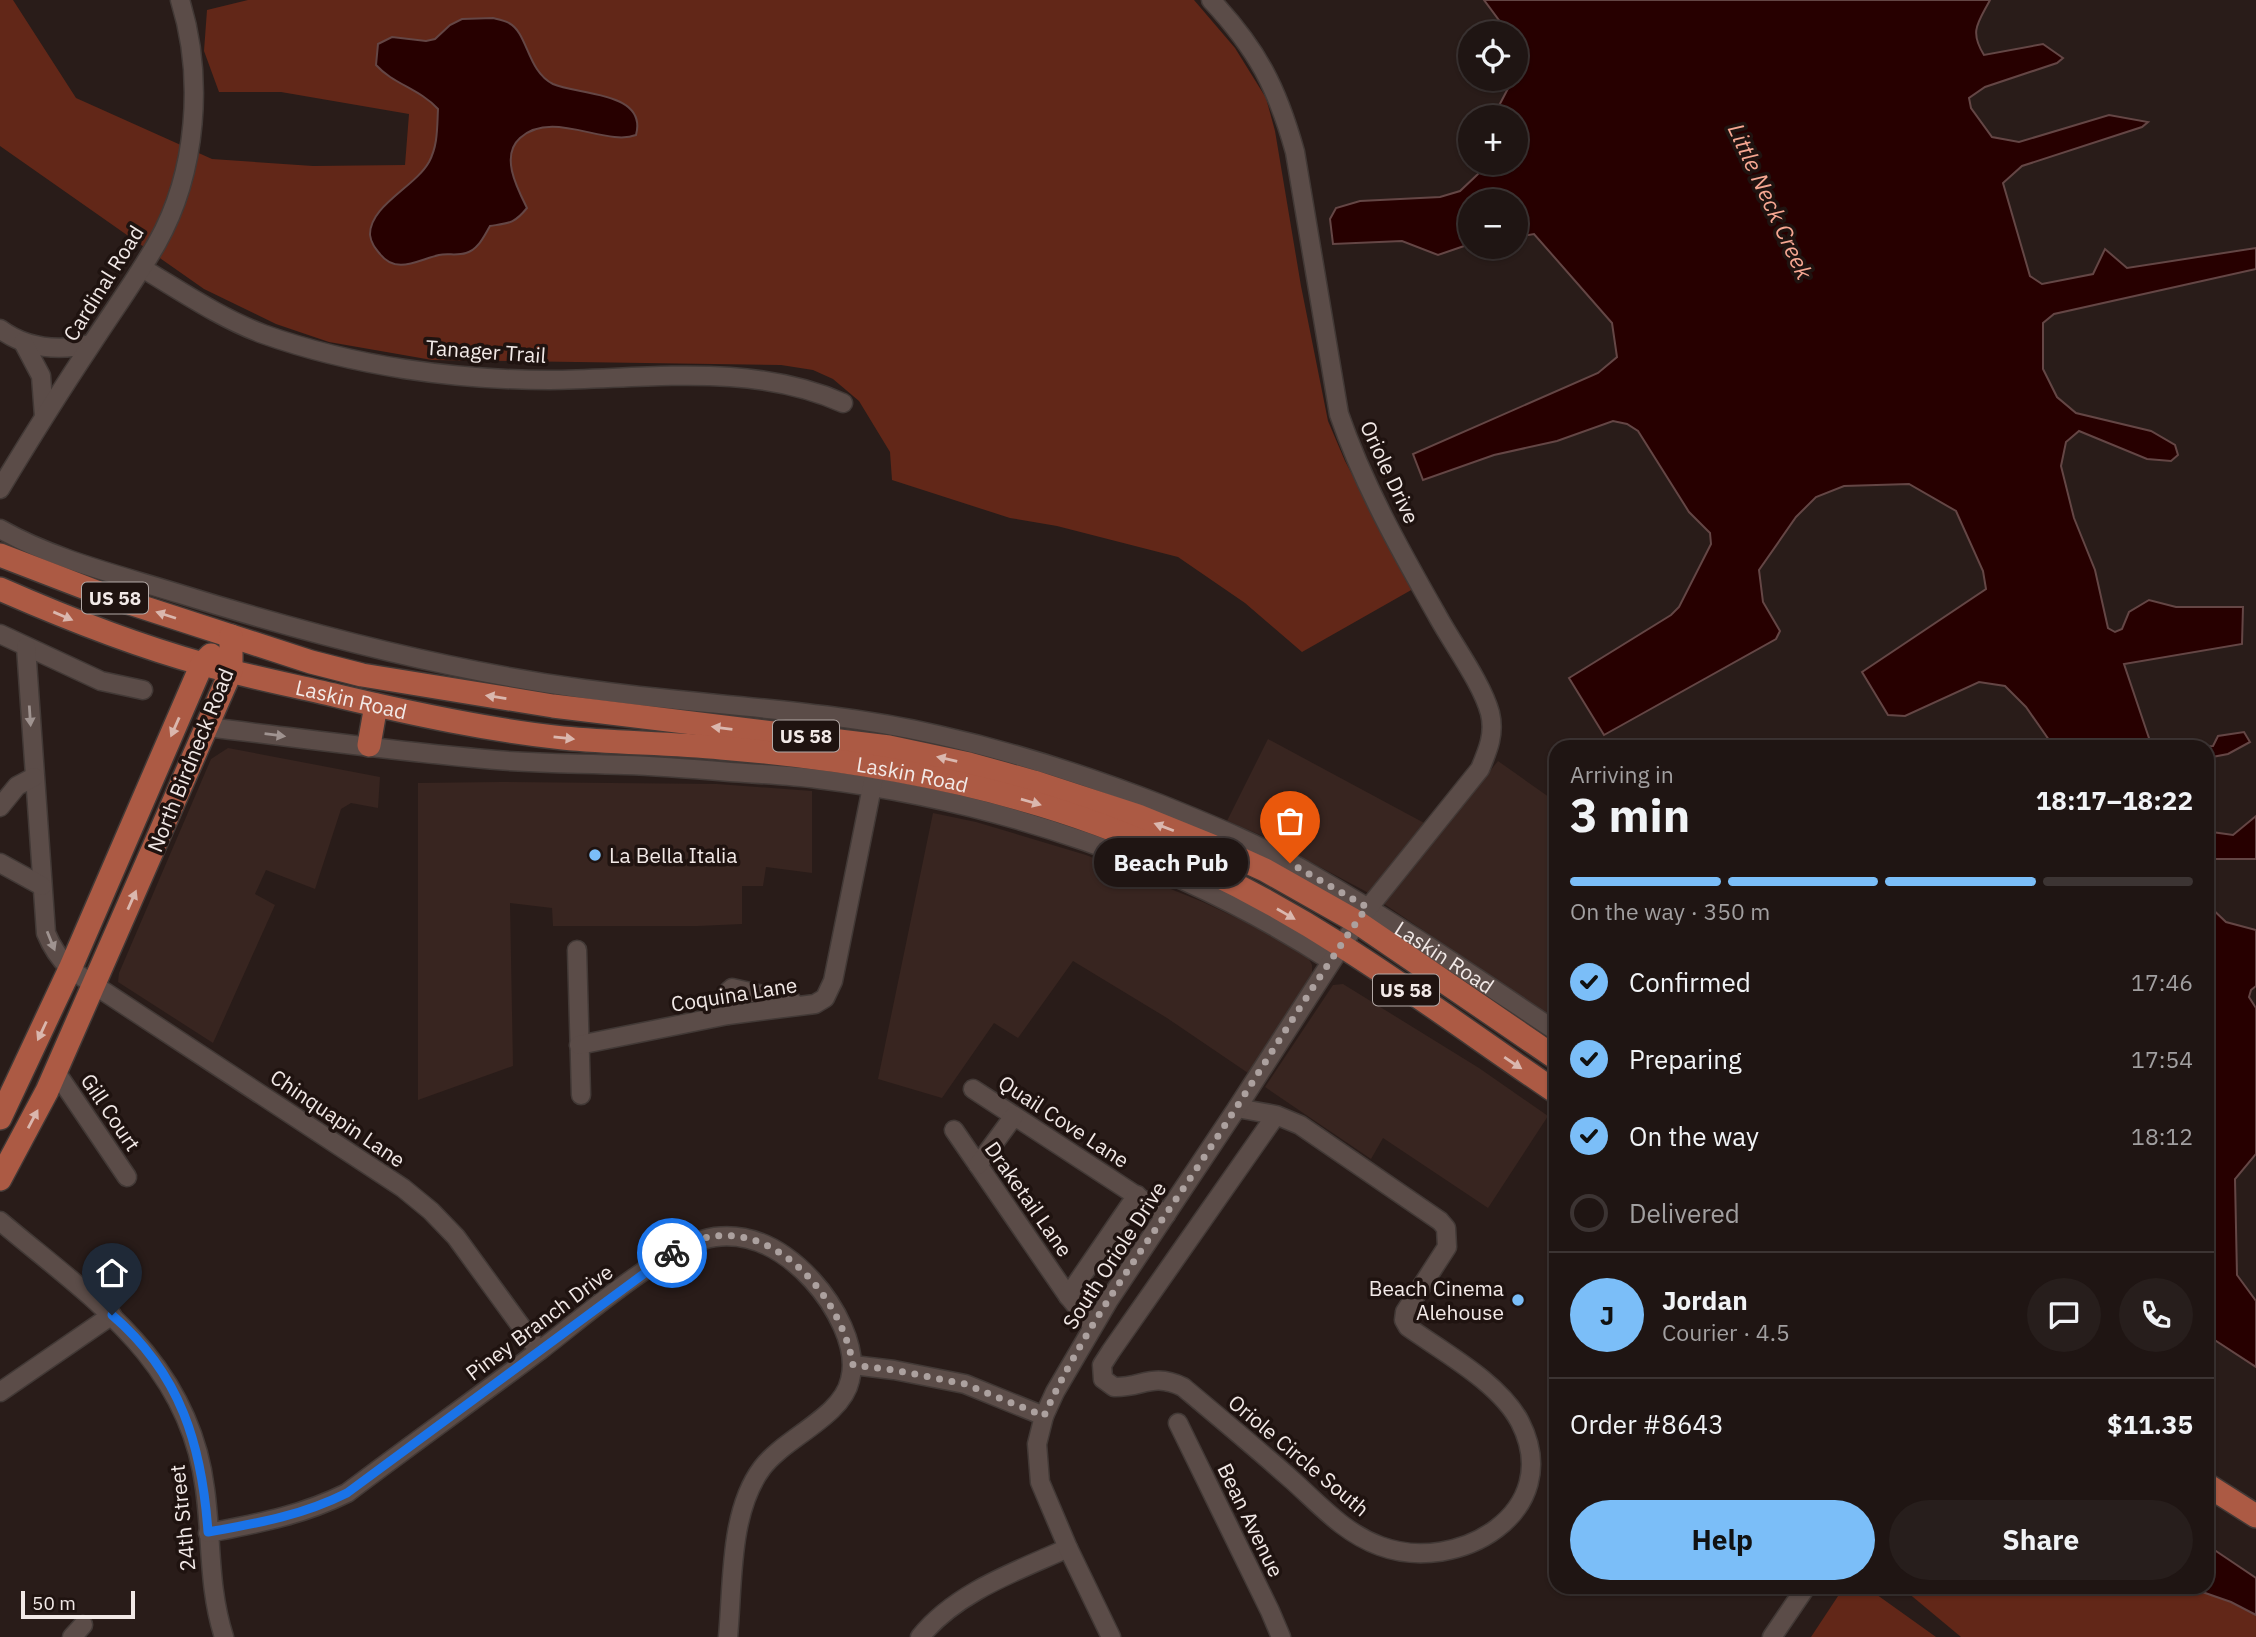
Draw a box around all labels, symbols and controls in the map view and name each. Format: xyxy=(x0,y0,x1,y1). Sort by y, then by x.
map controls xyxy=(1458,21,1528,259)
button: locate xyxy=(1458,21,1528,91)
button: + xyxy=(1458,105,1528,175)
water label: Little Neck Creek xyxy=(1722,118,1821,285)
button: − xyxy=(1458,189,1528,259)
street label: Cardinal Road xyxy=(56,220,150,346)
street label: Tanager Trail xyxy=(425,333,548,369)
street label: Oriole Drive xyxy=(1354,416,1426,528)
road number: US 58 xyxy=(82,582,148,614)
one-way arrow xyxy=(155,609,176,619)
one-way arrow xyxy=(52,611,73,622)
street label: North Birdneck Road xyxy=(140,664,240,856)
street label: Laskin Road xyxy=(293,673,410,725)
one-way arrow xyxy=(485,691,507,702)
one-way arrow xyxy=(25,705,36,727)
one-way arrow xyxy=(169,717,181,737)
road number: US 58 xyxy=(773,720,839,751)
one-way arrow xyxy=(711,722,733,733)
one-way arrow xyxy=(264,729,286,740)
one-way arrow xyxy=(553,732,575,743)
street label: Laskin Road xyxy=(854,750,971,799)
one-way arrow xyxy=(936,753,958,764)
text: Arriving in xyxy=(1570,759,1674,789)
text: 18:17–18:22 xyxy=(2036,783,2193,817)
text: 3 min xyxy=(1570,785,1690,845)
pin xyxy=(1260,791,1320,863)
one-way arrow xyxy=(1020,797,1042,808)
icon: bag xyxy=(1271,802,1309,840)
one-way arrow xyxy=(1153,821,1174,832)
callout: Beach Pub xyxy=(1094,838,1248,888)
place label: La Bella Italia xyxy=(609,841,738,869)
marker: La Bella Italia xyxy=(587,847,603,863)
text: Beach Pub xyxy=(1113,847,1229,877)
one-way arrow xyxy=(126,890,138,910)
text: On the way · 350 m xyxy=(1570,896,1770,926)
one-way arrow xyxy=(1277,907,1296,920)
street label: Laskin Road xyxy=(1389,914,1500,1000)
one-way arrow xyxy=(45,931,56,952)
icon: check xyxy=(1570,963,1608,1001)
text: Confirmed xyxy=(1629,965,1751,999)
text: 17:46 xyxy=(2131,967,2193,997)
street label: Coquina Lane xyxy=(669,970,799,1018)
road number: US 58 xyxy=(1373,974,1439,1006)
one-way arrow xyxy=(36,1021,48,1041)
icon: check xyxy=(1570,1040,1608,1078)
text: Preparing xyxy=(1629,1042,1742,1076)
text: 17:54 xyxy=(2131,1044,2193,1074)
one-way arrow xyxy=(1504,1057,1523,1070)
street label: Chinquapin Lane xyxy=(265,1063,411,1173)
street label: Gill Court xyxy=(75,1068,147,1156)
street label: Quail Cove Lane xyxy=(993,1068,1135,1174)
one-way arrow xyxy=(27,1109,38,1129)
icon: check xyxy=(1570,1117,1608,1155)
text: On the way xyxy=(1629,1119,1759,1153)
text: 18:12 xyxy=(2131,1121,2193,1151)
street label: Draketail Lane xyxy=(979,1136,1079,1262)
street label: South Oriole Drive xyxy=(1056,1176,1172,1334)
text: Delivered xyxy=(1629,1196,1740,1230)
courier xyxy=(637,1218,707,1288)
icon: bike xyxy=(653,1234,691,1272)
pin xyxy=(82,1243,142,1315)
icon: home xyxy=(93,1254,131,1292)
street label: Piney Branch Drive xyxy=(460,1257,618,1387)
place label: Beach Cinema Alehouse xyxy=(1369,1274,1504,1326)
button: chat xyxy=(2027,1278,2101,1352)
button: phone xyxy=(2119,1278,2193,1352)
text: Jordan xyxy=(1662,1283,1748,1317)
marker: Beach Cinema Alehouse xyxy=(1510,1292,1526,1308)
text: J xyxy=(1600,1298,1614,1332)
text: Courier · 4.5 xyxy=(1662,1317,1790,1347)
street label: Oriole Circle South xyxy=(1223,1388,1375,1522)
text: Order #8643 xyxy=(1570,1407,1724,1441)
text: $11.35 xyxy=(2107,1407,2193,1441)
street label: Bean Avenue xyxy=(1211,1458,1291,1582)
street label: 24th Street xyxy=(162,1463,202,1573)
button: Help xyxy=(1570,1500,1875,1580)
button: Share xyxy=(1889,1500,2193,1580)
scale bar xyxy=(21,1588,135,1620)
text: 50 m xyxy=(32,1591,76,1615)

